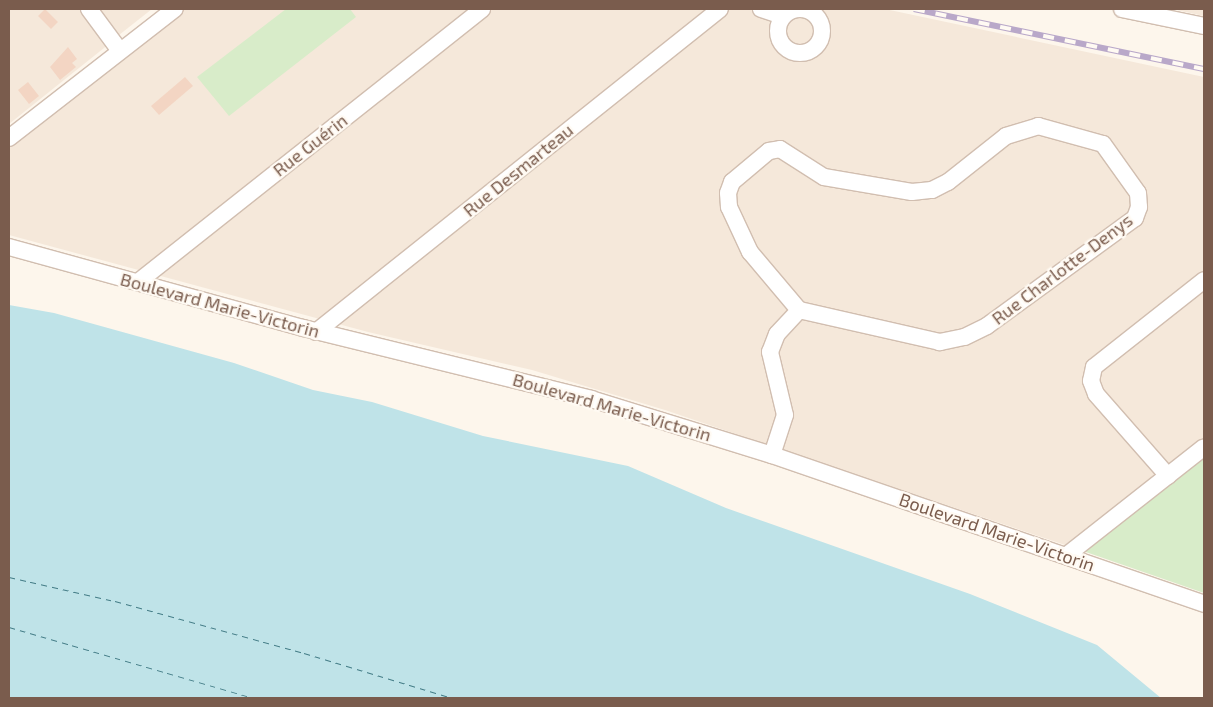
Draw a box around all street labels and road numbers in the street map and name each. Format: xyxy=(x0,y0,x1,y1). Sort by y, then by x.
street label: Rue Guérin xyxy=(269,109,351,181)
street label: Rue Desmarteau xyxy=(459,119,577,221)
street label: Rue Charlotte-Denys xyxy=(987,209,1137,329)
street label: Boulevard Marie-Victorin xyxy=(118,268,322,342)
street label: Boulevard Marie-Victorin xyxy=(510,368,714,446)
street label: Boulevard Marie-Victorin xyxy=(896,488,1098,576)

